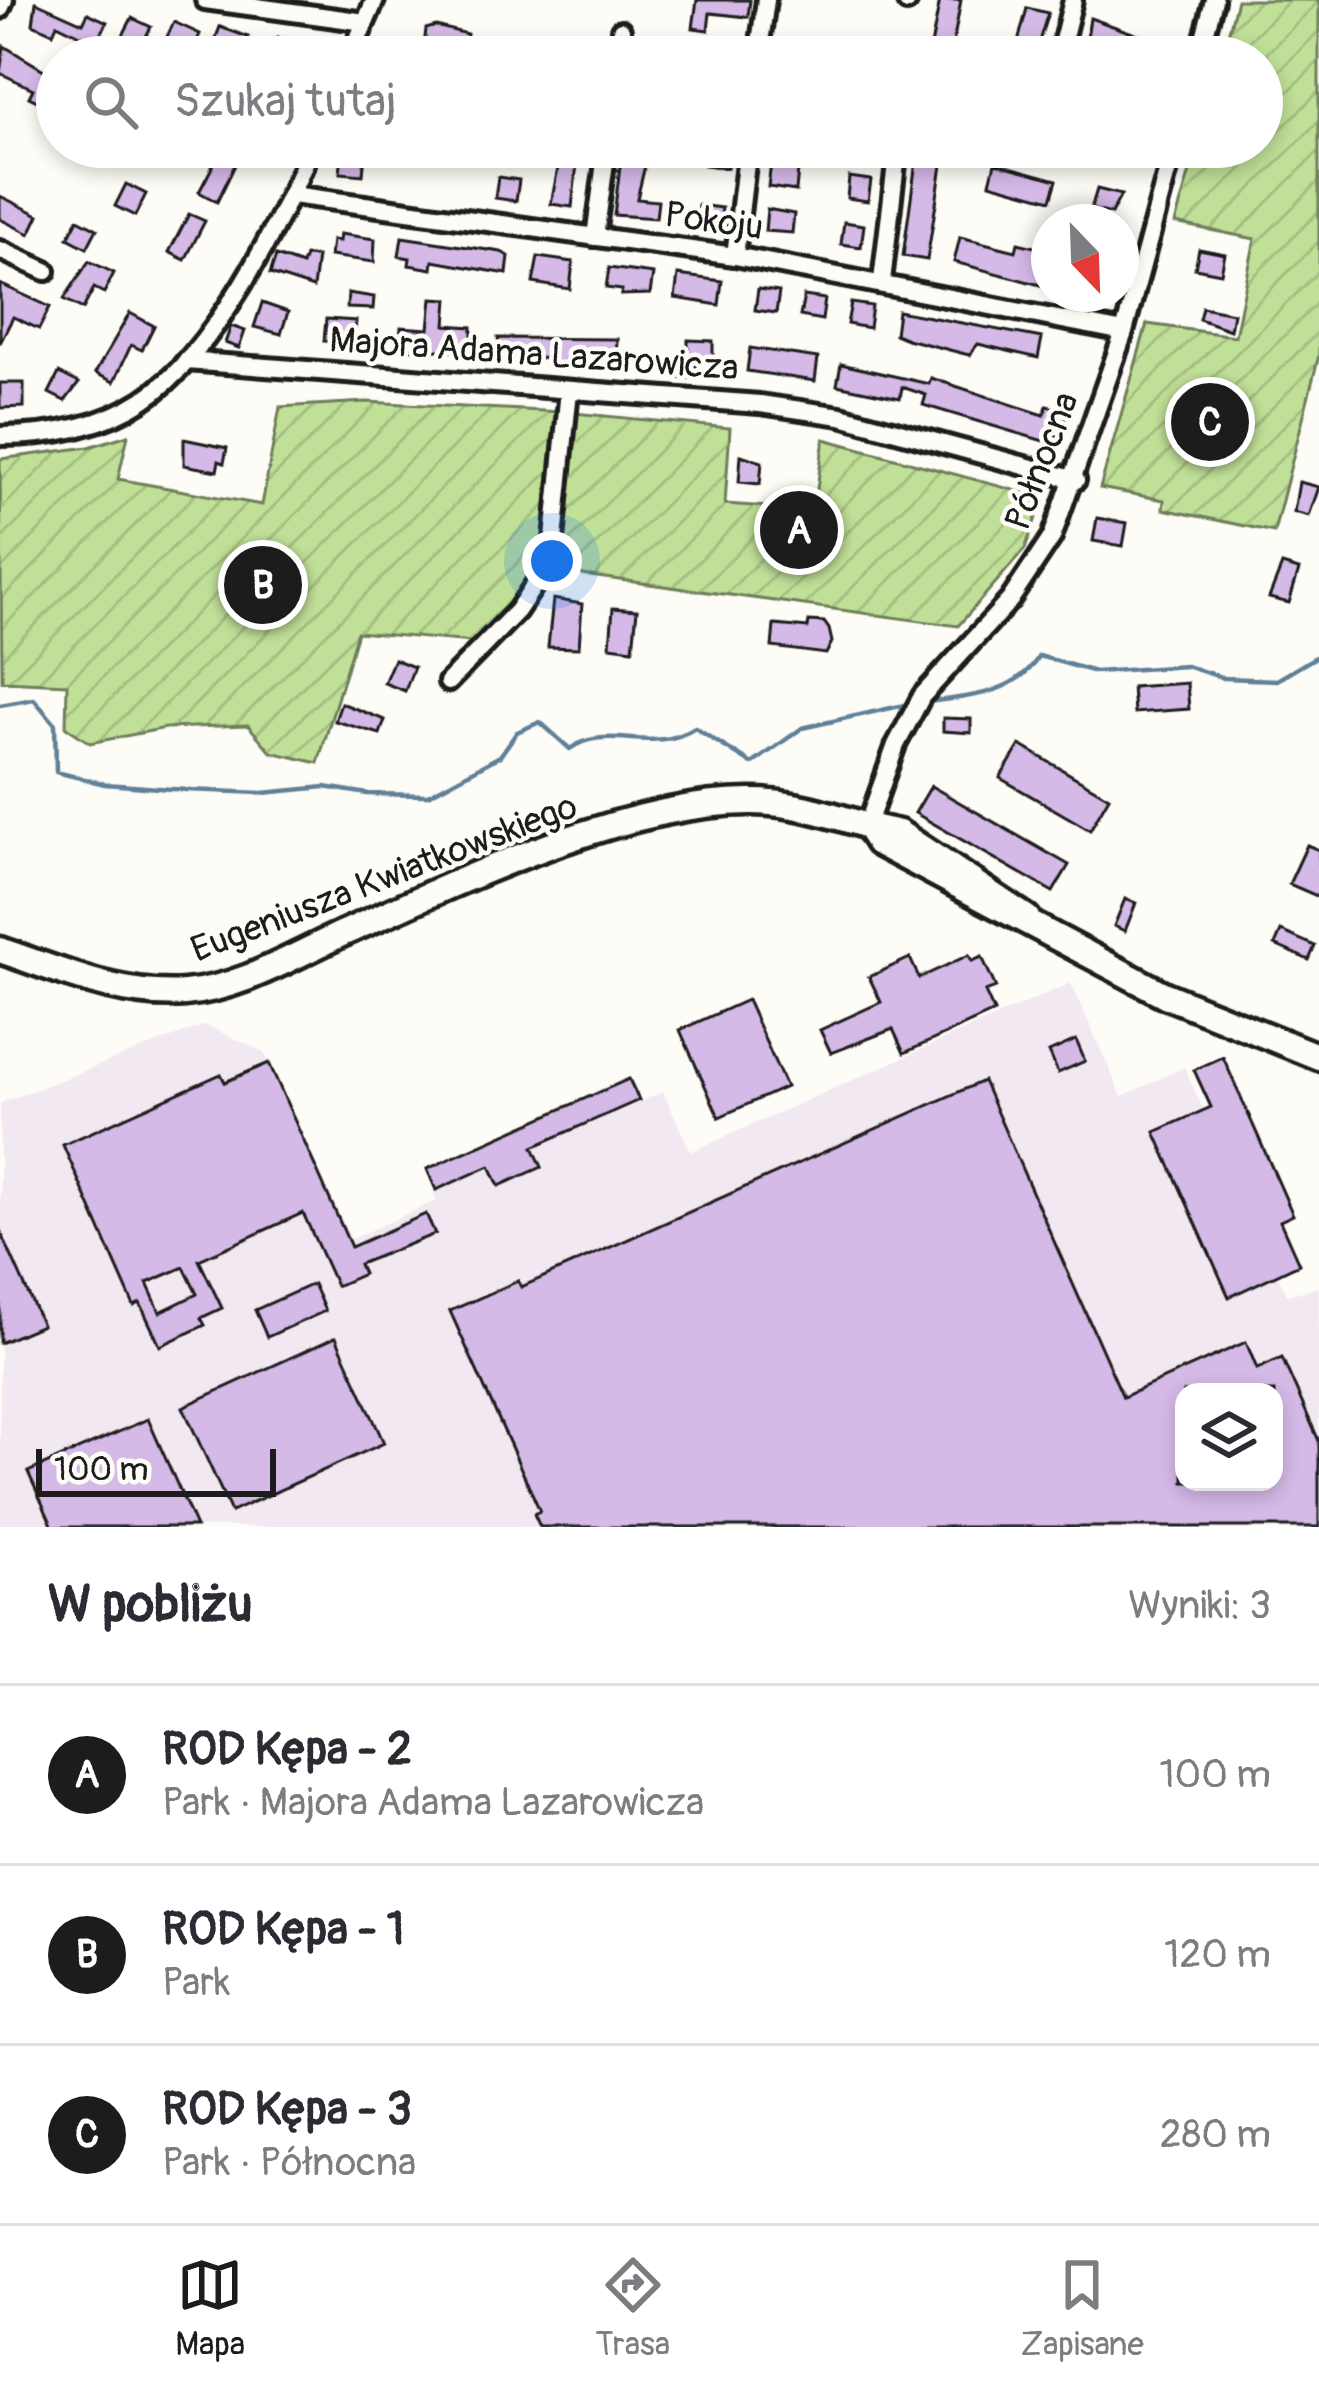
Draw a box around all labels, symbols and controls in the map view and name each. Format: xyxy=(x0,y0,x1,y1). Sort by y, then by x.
search box xyxy=(36,36,1283,168)
icon: search xyxy=(78,69,144,135)
text: Szukaj tutaj xyxy=(174,74,396,130)
street label: Pokoju xyxy=(662,192,766,250)
north arrow xyxy=(1031,204,1139,312)
street label: Majora Adama Lazarowicza xyxy=(328,317,740,391)
pin: C xyxy=(1171,377,1249,467)
street label: Północna xyxy=(995,386,1089,536)
pin: A xyxy=(760,485,838,575)
your location xyxy=(522,531,582,591)
pin: B xyxy=(224,540,302,630)
street label: Eugeniusza Kwiatkowskiego xyxy=(185,784,583,972)
map controls xyxy=(1175,1383,1283,1491)
button: layers xyxy=(1175,1383,1283,1491)
scale bar xyxy=(36,1443,276,1496)
text: 100 m xyxy=(54,1449,148,1490)
text: W pobliżu xyxy=(48,1573,253,1637)
text: Wyniki: 3 xyxy=(1128,1581,1271,1630)
text: ROD Kępa - 2 xyxy=(162,1722,412,1778)
text: A xyxy=(74,1750,100,1799)
text: 100 m xyxy=(1159,1750,1271,1799)
text: Park · Majora Adama Lazarowicza xyxy=(162,1778,704,1827)
text: ROD Kępa - 1 xyxy=(162,1902,404,1958)
text: B xyxy=(76,1930,98,1979)
text: 120 m xyxy=(1164,1930,1271,1979)
text: Park xyxy=(162,1958,230,2007)
text: ROD Kępa - 3 xyxy=(162,2082,412,2138)
text: C xyxy=(75,2110,99,2159)
text: 280 m xyxy=(1160,2110,1271,2159)
text: Park · Północna xyxy=(162,2138,416,2187)
tab: Mapa xyxy=(175,2252,245,2365)
tab: Trasa xyxy=(596,2252,670,2365)
tab: Zapisane xyxy=(1020,2252,1144,2365)

